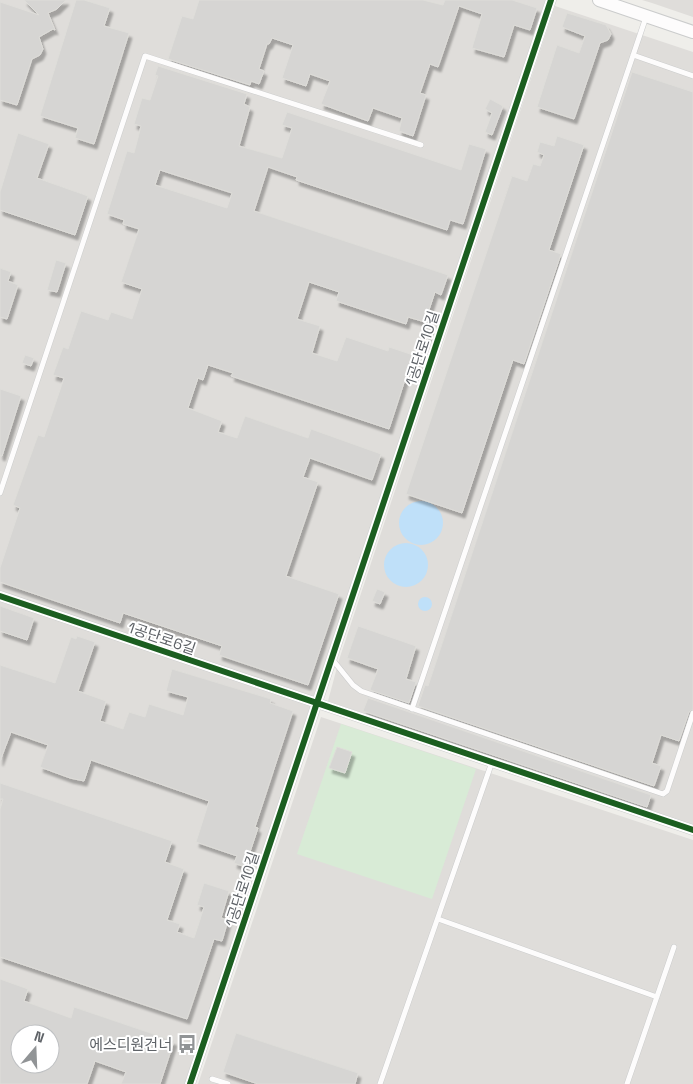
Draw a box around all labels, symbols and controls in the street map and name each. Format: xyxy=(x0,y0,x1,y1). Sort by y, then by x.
street label: 1공단로10길 xyxy=(401,308,443,388)
street label: 1공단로6길 xyxy=(126,618,198,658)
street label: 1공단로10길 xyxy=(221,849,263,929)
north arrow xyxy=(10,1024,60,1074)
text: N xyxy=(32,1027,47,1047)
bus stop icon: 에스디원건너 xyxy=(176,1033,198,1055)
place label: 에스디원건너 xyxy=(89,1035,172,1054)

